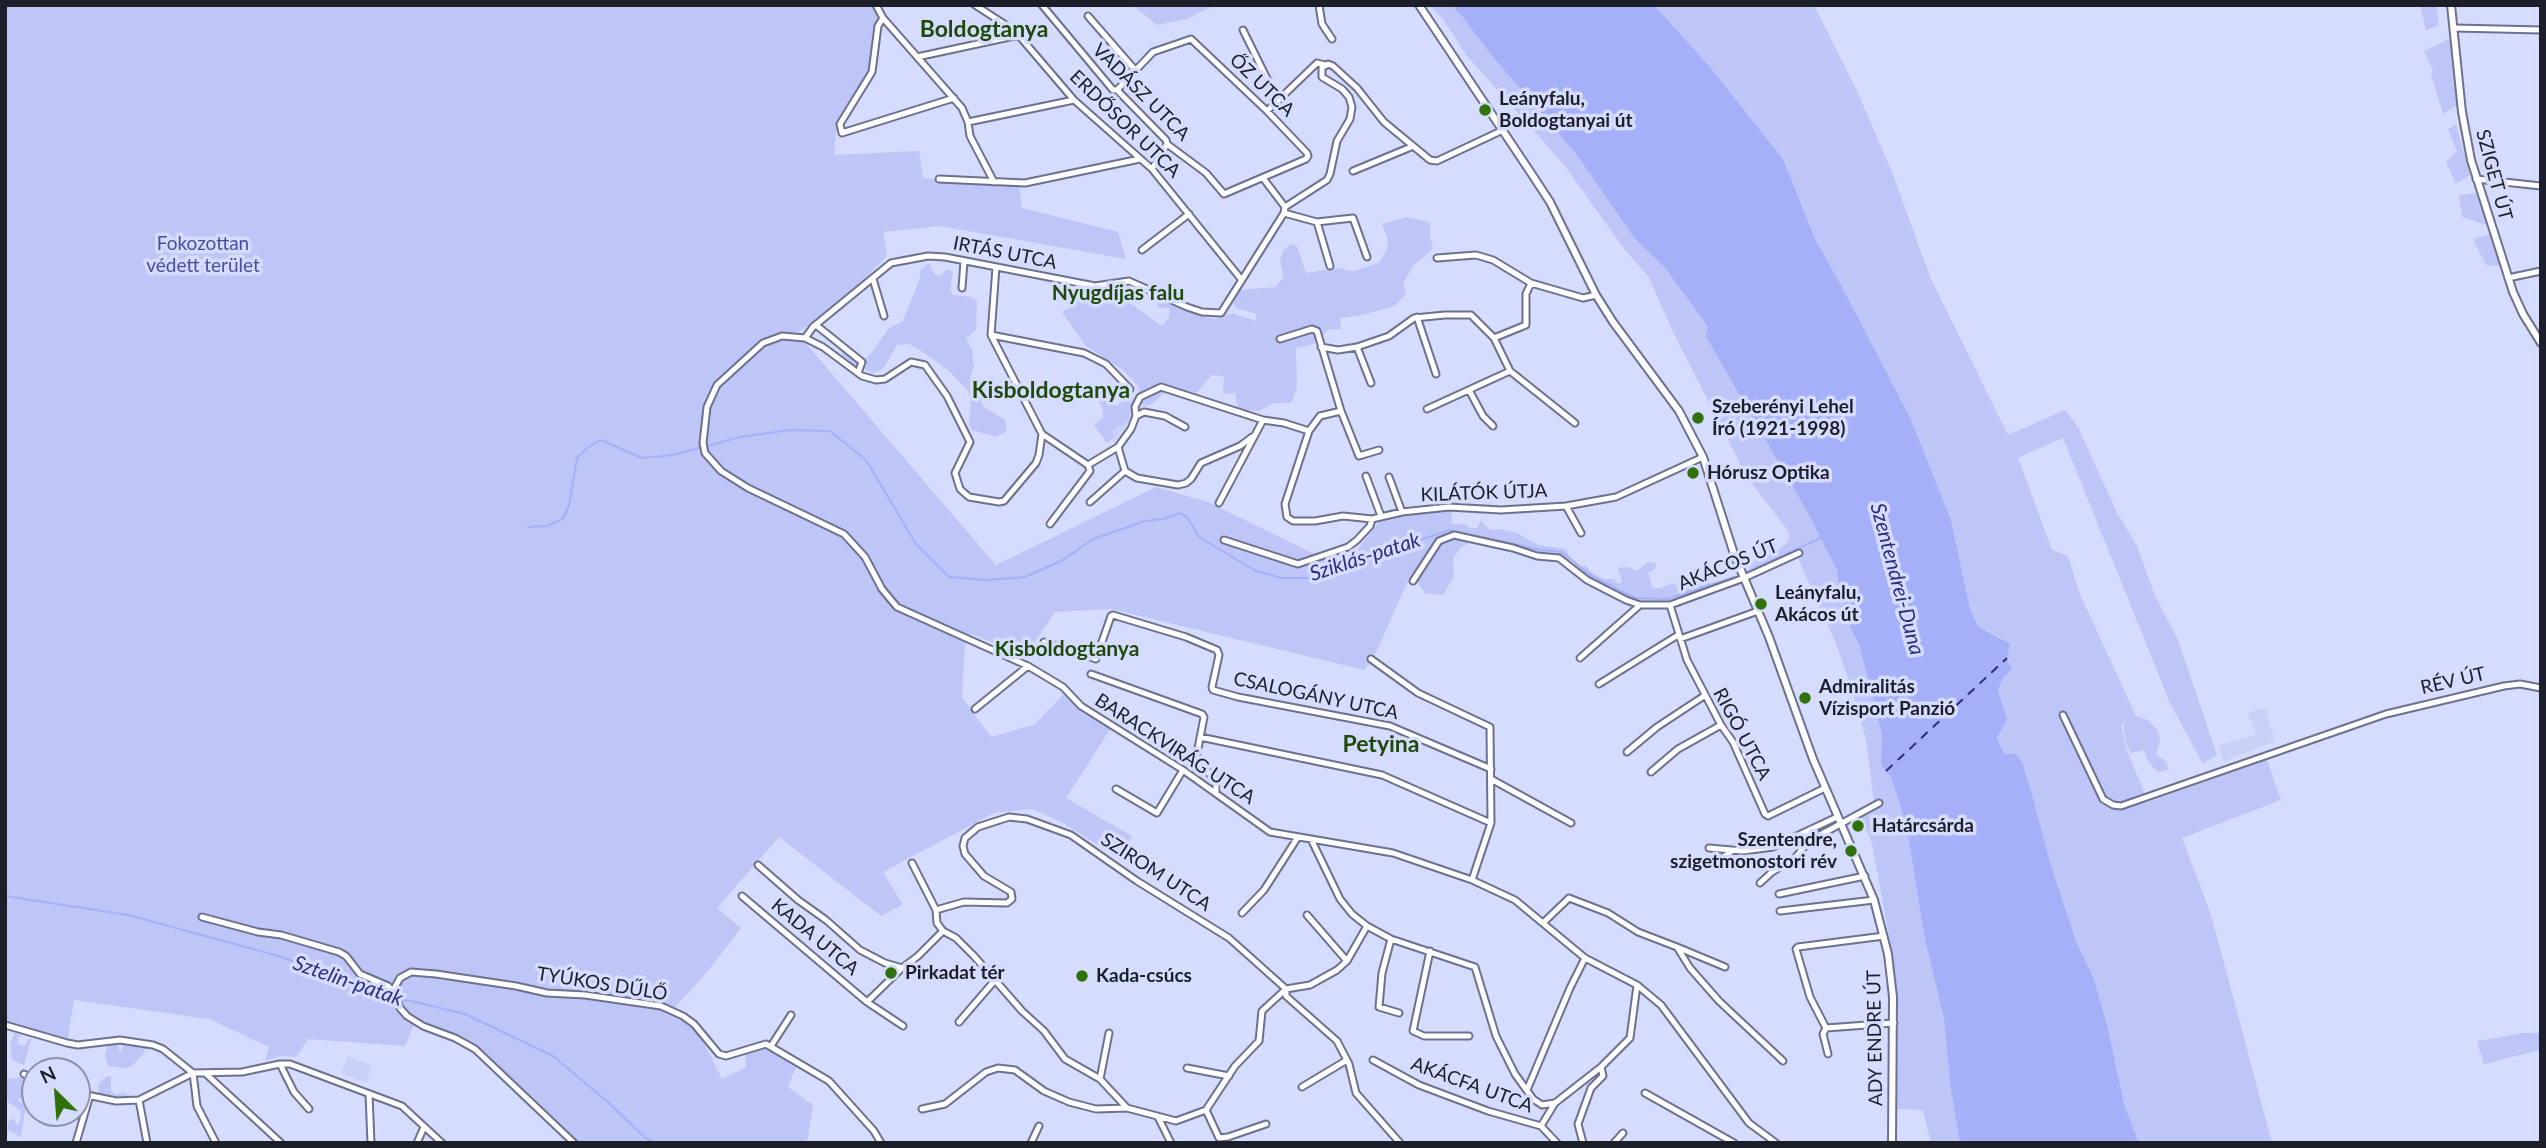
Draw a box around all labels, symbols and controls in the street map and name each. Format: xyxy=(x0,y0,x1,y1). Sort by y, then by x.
district label: Boldogtanya xyxy=(920,16,1048,44)
street label: VADÁSZ UTCA xyxy=(1088,39,1194,145)
street label: ŐZ UTCA xyxy=(1225,49,1299,121)
street label: ERDŐSOR UTCA xyxy=(1065,65,1185,183)
place label: Leányfalu, Boldogtanyai út xyxy=(1499,88,1633,132)
marker: Leányfalu, Boldogtanyai út xyxy=(1477,102,1493,118)
street label: SZIGET ÚT xyxy=(2471,127,2517,223)
street label: IRTÁS UTCA xyxy=(951,232,1059,274)
park label: Fokozottan védett terület xyxy=(146,233,260,277)
district label: Nyugdíjas falu xyxy=(1052,280,1184,306)
district label: Kisboldogtanya xyxy=(972,377,1130,405)
place label: Szeberényi Lehel Író (1921-1998) xyxy=(1712,396,1854,440)
marker: Szeberényi Lehel Író (1921-1998) xyxy=(1690,410,1706,426)
place label: Hórusz Optika xyxy=(1707,462,1830,484)
marker: Hórusz Optika xyxy=(1685,465,1701,481)
street label: KILÁTÓK ÚTJA xyxy=(1420,479,1548,507)
water label: Szentendrei-Duna xyxy=(1865,500,1929,658)
water label: Sziklás-patak xyxy=(1306,527,1424,587)
street label: AKÁCOS ÚT xyxy=(1675,535,1781,595)
place label: Leányfalu, Akácos út xyxy=(1775,582,1861,626)
marker: Leányfalu, Akácos út xyxy=(1753,596,1769,612)
district label: Kisboldogtanya xyxy=(995,636,1139,662)
street label: RÉV ÚT xyxy=(2418,662,2488,700)
street label: CSALOGÁNY UTCA xyxy=(1231,667,1401,725)
place label: Admiralitás Vízisport Panzió xyxy=(1819,676,1955,720)
street label: RIGÓ UTCA xyxy=(1708,684,1776,784)
street label: BARACKVIRÁG UTCA xyxy=(1091,689,1259,809)
marker: Admiralitás Vízisport Panzió xyxy=(1797,690,1813,706)
district label: Petyina xyxy=(1342,731,1420,759)
place label: Határcsárda xyxy=(1872,815,1974,837)
marker: Határcsárda xyxy=(1850,818,1866,834)
street label: SZIROM UTCA xyxy=(1097,828,1215,916)
place label: Szentendre, szigetmonostori rév xyxy=(1670,829,1837,873)
marker: Szentendre, szigetmonostori rév xyxy=(1843,843,1859,859)
street label: KADA UTCA xyxy=(767,894,863,980)
water label: Sztelin-patak xyxy=(290,950,406,1012)
street label: TYÚKOS DŰLŐ xyxy=(535,962,669,1006)
place label: Pirkadat tér xyxy=(905,962,1005,984)
marker: Pirkadat tér xyxy=(883,965,899,981)
place label: Kada-csúcs xyxy=(1096,965,1192,987)
marker: Kada-csúcs xyxy=(1074,968,1090,984)
street label: ADY ENDRE ÚT xyxy=(1862,970,1888,1106)
street label: AKÁCFA UTCA xyxy=(1408,1052,1536,1118)
north arrow xyxy=(21,1057,91,1127)
text: N xyxy=(36,1061,59,1088)

